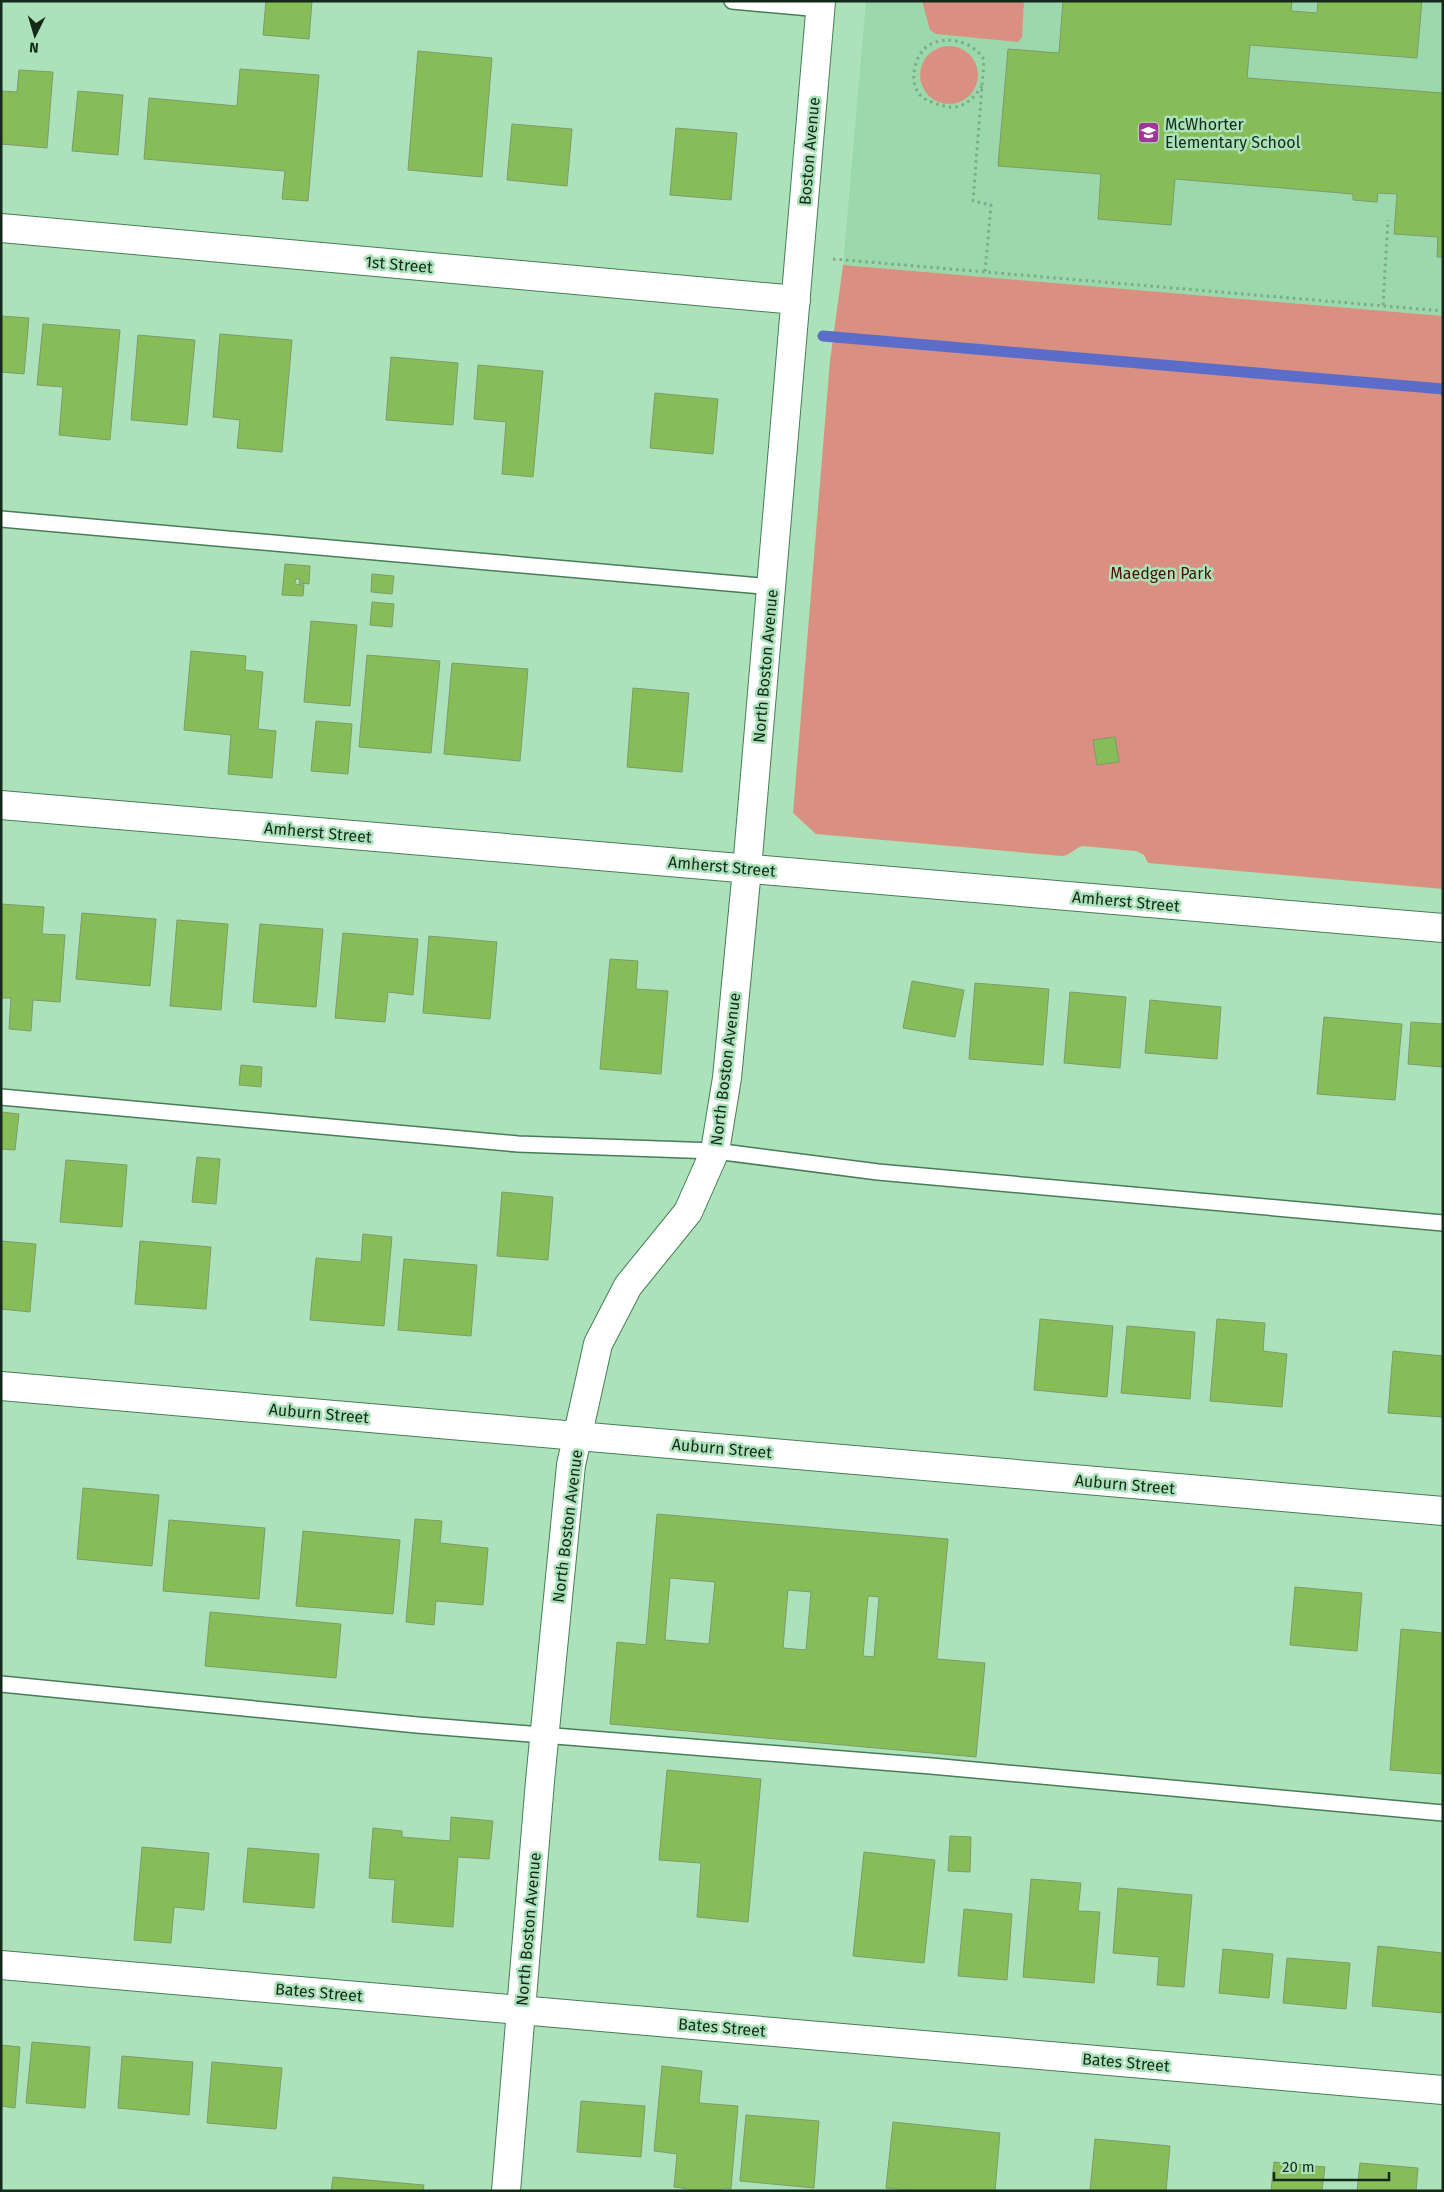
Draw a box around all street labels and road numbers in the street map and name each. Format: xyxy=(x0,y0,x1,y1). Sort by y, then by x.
street label: Boston Avenue xyxy=(795,96,824,206)
street label: 1st Street xyxy=(364,252,434,277)
street label: North Boston Avenue xyxy=(749,589,782,744)
street label: Amherst Street xyxy=(263,818,373,847)
street label: Amherst Street xyxy=(667,852,777,881)
street label: Amherst Street xyxy=(1071,887,1181,916)
street label: North Boston Avenue xyxy=(707,991,744,1147)
street label: Auburn Street xyxy=(268,1400,370,1427)
street label: Auburn Street xyxy=(671,1435,773,1462)
street label: North Boston Avenue xyxy=(549,1448,586,1604)
street label: Auburn Street xyxy=(1074,1471,1176,1498)
street label: North Boston Avenue xyxy=(512,1852,545,2007)
street label: Bates Street xyxy=(274,1979,364,2006)
street label: Bates Street xyxy=(677,2014,767,2041)
street label: Bates Street xyxy=(1081,2049,1171,2076)

